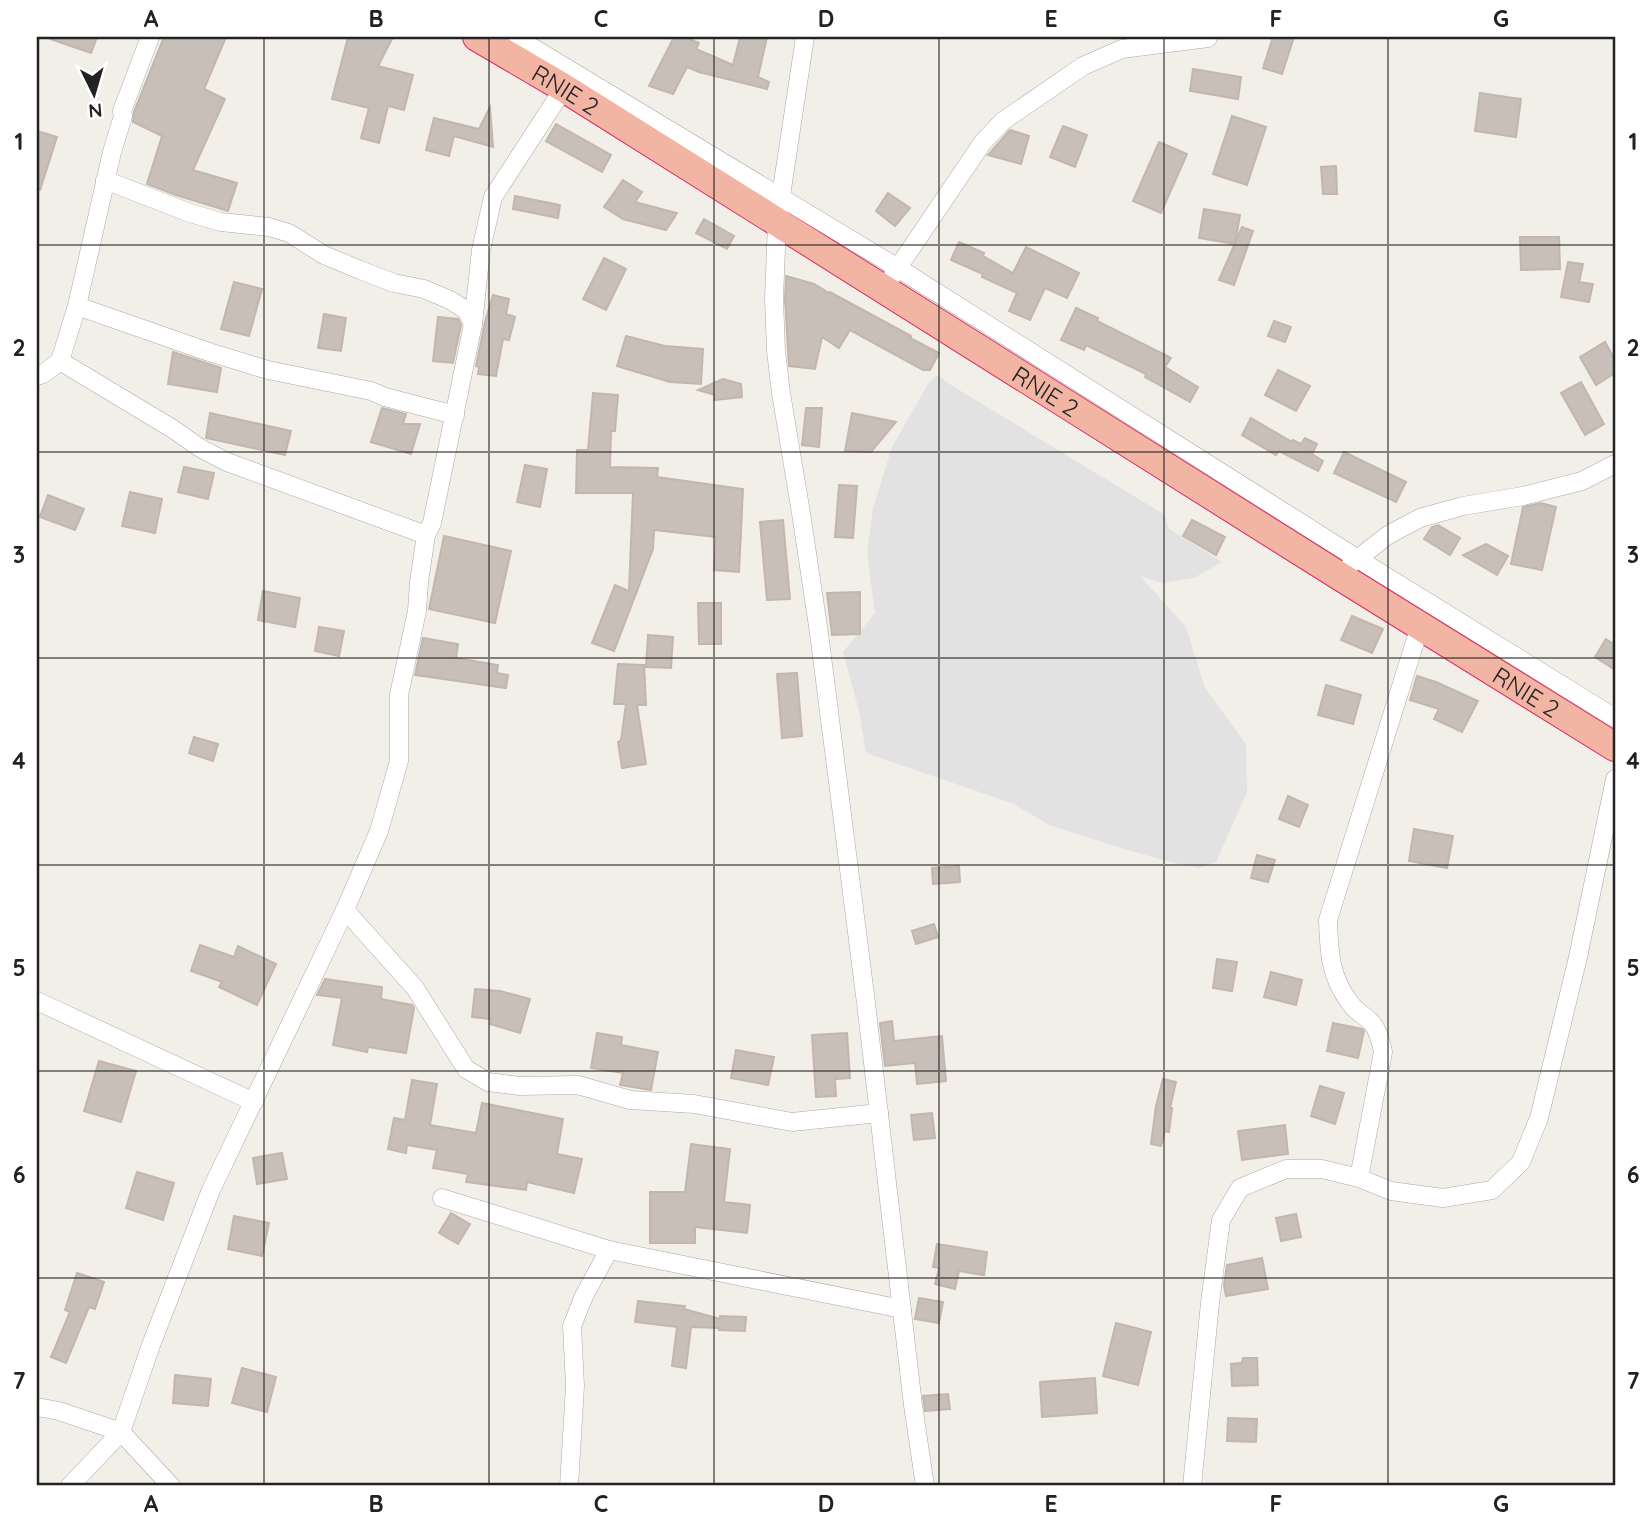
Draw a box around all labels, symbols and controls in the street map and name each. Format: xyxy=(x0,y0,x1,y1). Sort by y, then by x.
text: A xyxy=(144,4,159,33)
text: B xyxy=(368,4,384,33)
text: C xyxy=(594,4,608,33)
text: D xyxy=(818,4,834,33)
text: E xyxy=(1044,4,1058,33)
text: F xyxy=(1270,4,1282,33)
text: G xyxy=(1493,4,1509,33)
street label: RNIE 2 xyxy=(527,58,605,121)
north arrow xyxy=(60,60,130,130)
text: N xyxy=(87,98,103,123)
text: 1 xyxy=(15,127,23,156)
text: 1 xyxy=(1629,127,1637,156)
text: 2 xyxy=(12,333,26,362)
text: 2 xyxy=(1626,333,1640,362)
street label: RNIE 2 xyxy=(1007,359,1085,423)
text: 3 xyxy=(13,540,25,569)
text: 3 xyxy=(1627,540,1639,569)
street label: RNIE 2 xyxy=(1487,660,1565,724)
text: 4 xyxy=(12,746,26,775)
text: 4 xyxy=(1626,746,1640,775)
text: 5 xyxy=(12,953,26,982)
text: 5 xyxy=(1626,953,1640,982)
text: 6 xyxy=(13,1160,25,1189)
text: 6 xyxy=(1627,1160,1639,1189)
text: 7 xyxy=(13,1366,26,1395)
text: 7 xyxy=(1627,1366,1640,1395)
text: A xyxy=(144,1489,159,1518)
text: B xyxy=(368,1489,384,1518)
text: C xyxy=(594,1489,608,1518)
text: D xyxy=(818,1489,834,1518)
text: E xyxy=(1044,1489,1058,1518)
text: F xyxy=(1270,1489,1282,1518)
text: G xyxy=(1493,1489,1509,1518)

